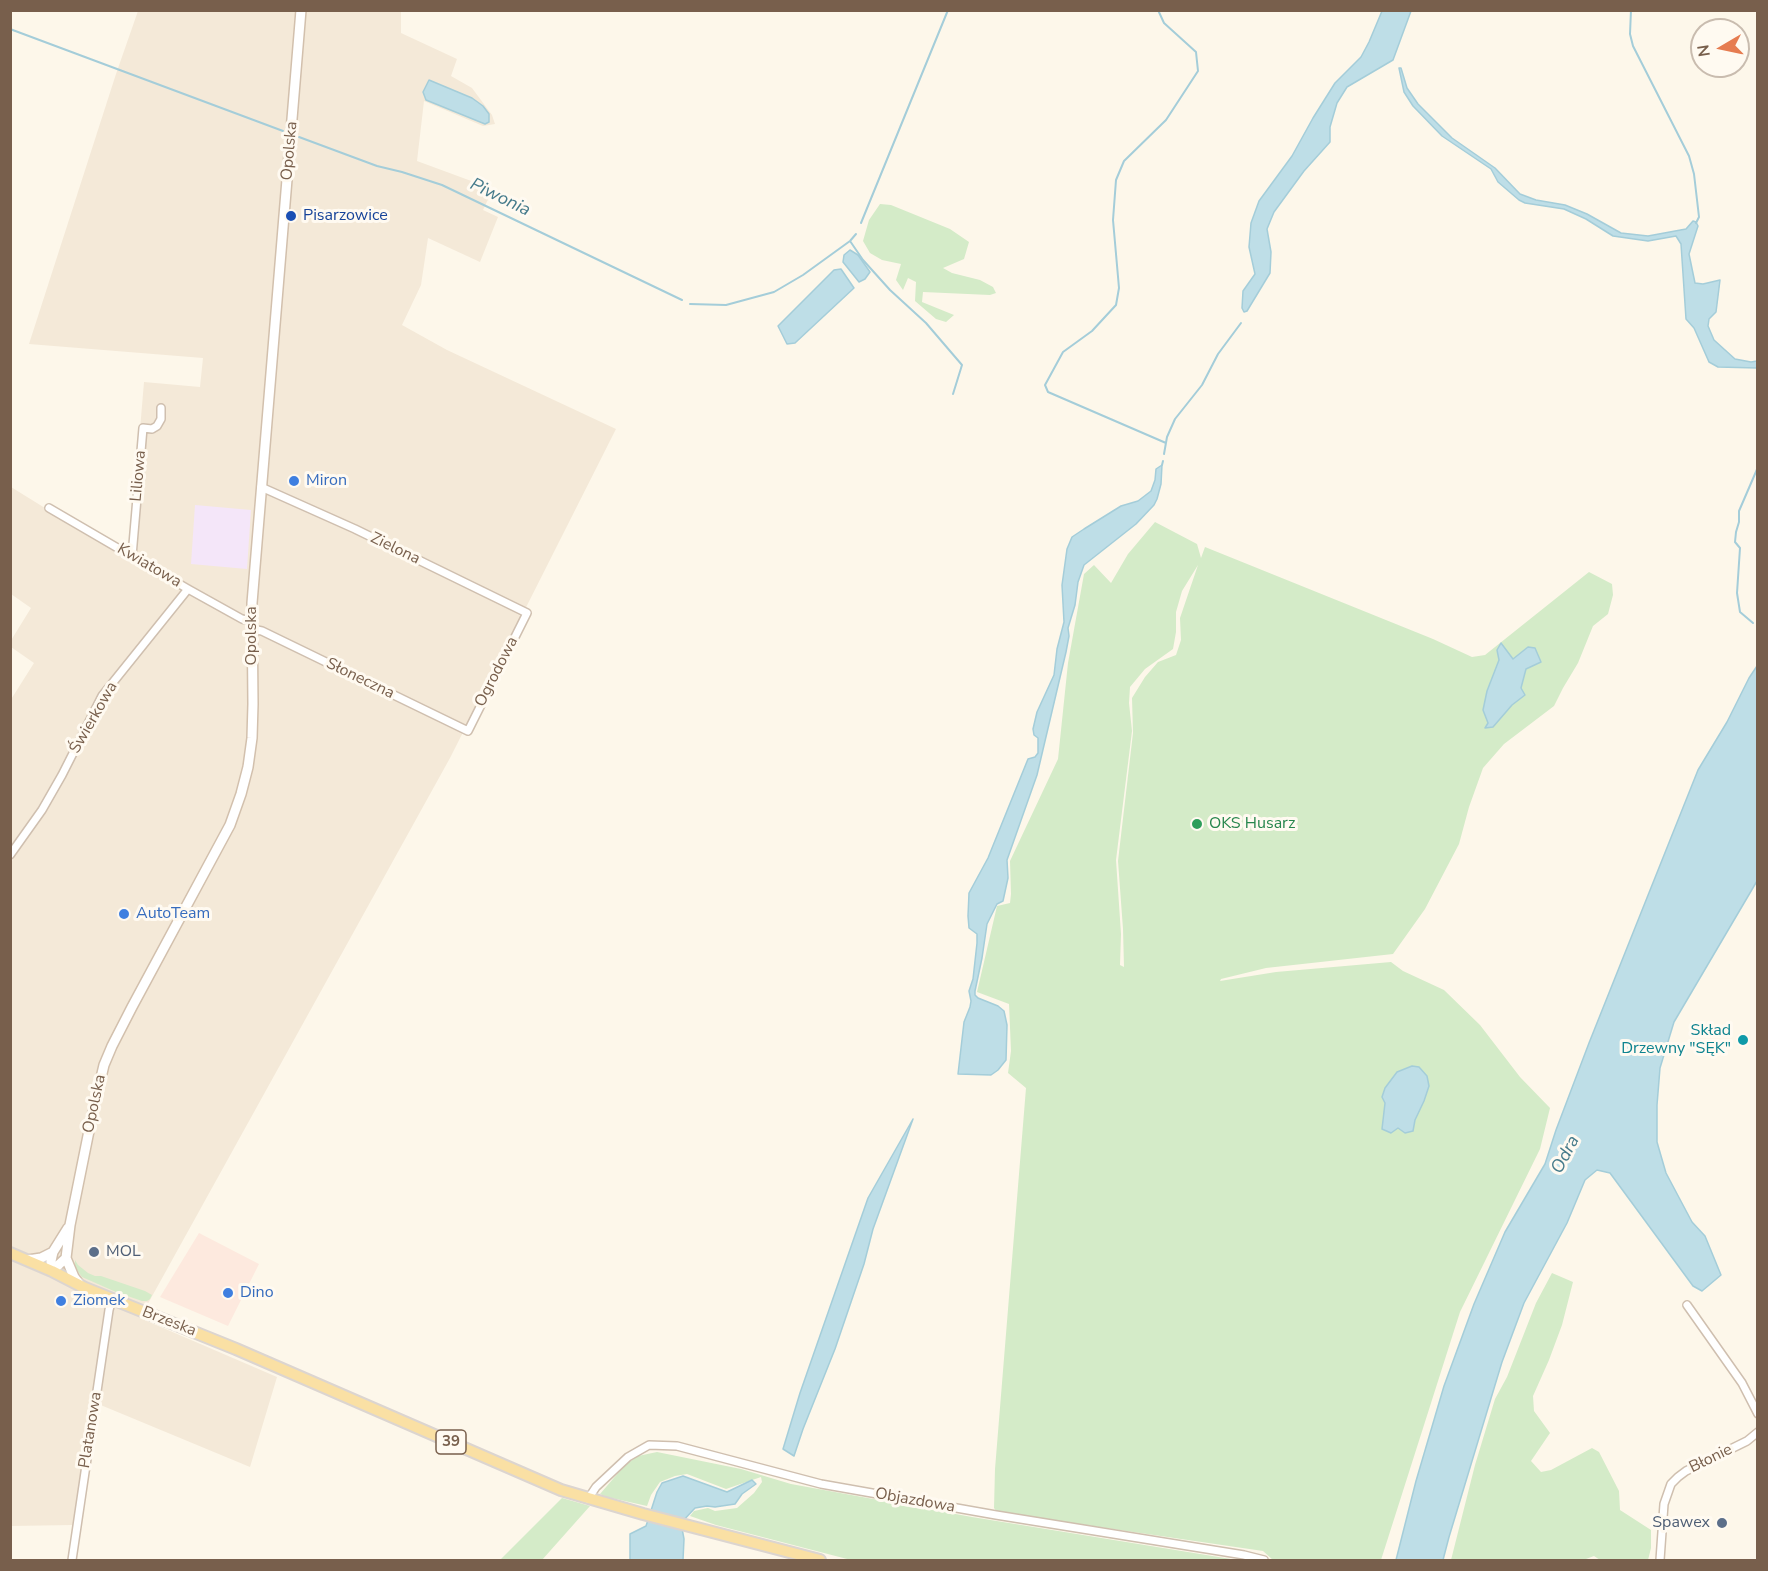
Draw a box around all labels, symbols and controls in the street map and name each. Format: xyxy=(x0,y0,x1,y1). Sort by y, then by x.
north arrow xyxy=(1690,18,1750,78)
text: N xyxy=(1692,43,1716,58)
street label: Opolska xyxy=(278,121,302,181)
water label: Piwonia xyxy=(466,174,534,222)
place label: Pisarzowice xyxy=(303,206,388,226)
marker: Pisarzowice xyxy=(284,209,298,223)
street label: Liliowa xyxy=(127,450,151,502)
place label: Miron xyxy=(306,471,347,491)
marker: Miron xyxy=(287,474,301,488)
street label: Zielona xyxy=(367,529,423,569)
street label: Kwiatowa xyxy=(113,540,185,592)
street label: Opolska xyxy=(242,606,262,666)
street label: Ogrodowa xyxy=(471,634,523,710)
street label: Słoneczna xyxy=(323,654,397,704)
street label: Świerkowa xyxy=(66,679,122,757)
place label: OKS Husarz xyxy=(1209,814,1295,834)
marker: OKS Husarz xyxy=(1190,817,1204,831)
place label: AutoTeam xyxy=(136,904,210,924)
marker: AutoTeam xyxy=(117,907,131,921)
place label: Skład Drzewny "SĘK" xyxy=(1621,1021,1731,1059)
marker: Skład Drzewny "SĘK" xyxy=(1736,1033,1750,1047)
street label: Opolska xyxy=(79,1073,111,1135)
water label: Odra xyxy=(1547,1132,1585,1178)
place label: MOL xyxy=(106,1242,141,1262)
marker: MOL xyxy=(87,1245,101,1259)
place label: Dino xyxy=(240,1283,274,1303)
marker: Dino xyxy=(221,1286,235,1300)
place label: Ziomek xyxy=(73,1291,125,1311)
marker: Ziomek xyxy=(54,1294,68,1308)
street label: Brzeska xyxy=(139,1303,199,1341)
street label: Platanowa xyxy=(75,1390,107,1470)
road number: 39 xyxy=(436,1430,466,1454)
street label: Błonie xyxy=(1686,1440,1736,1478)
street label: Objazdowa xyxy=(873,1485,957,1517)
place label: Spawex xyxy=(1652,1513,1710,1533)
marker: Spawex xyxy=(1715,1516,1729,1530)

